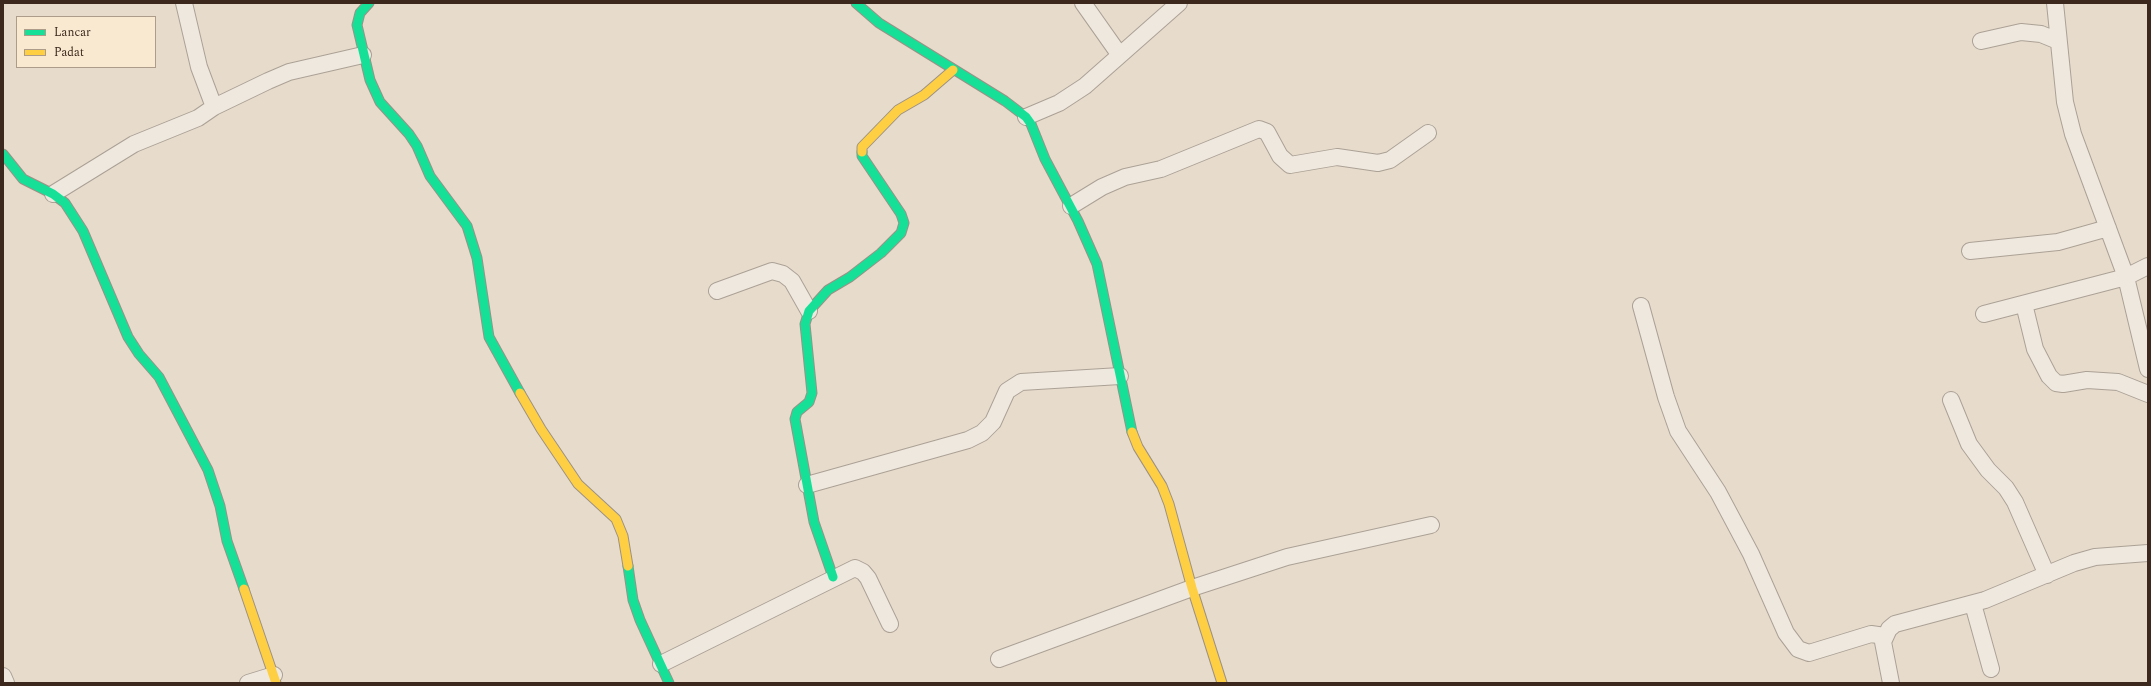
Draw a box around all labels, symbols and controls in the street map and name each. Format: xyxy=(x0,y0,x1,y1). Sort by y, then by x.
legend xyxy=(16,16,156,68)
text: Lancar xyxy=(54,23,91,42)
text: Padat xyxy=(54,43,84,62)

